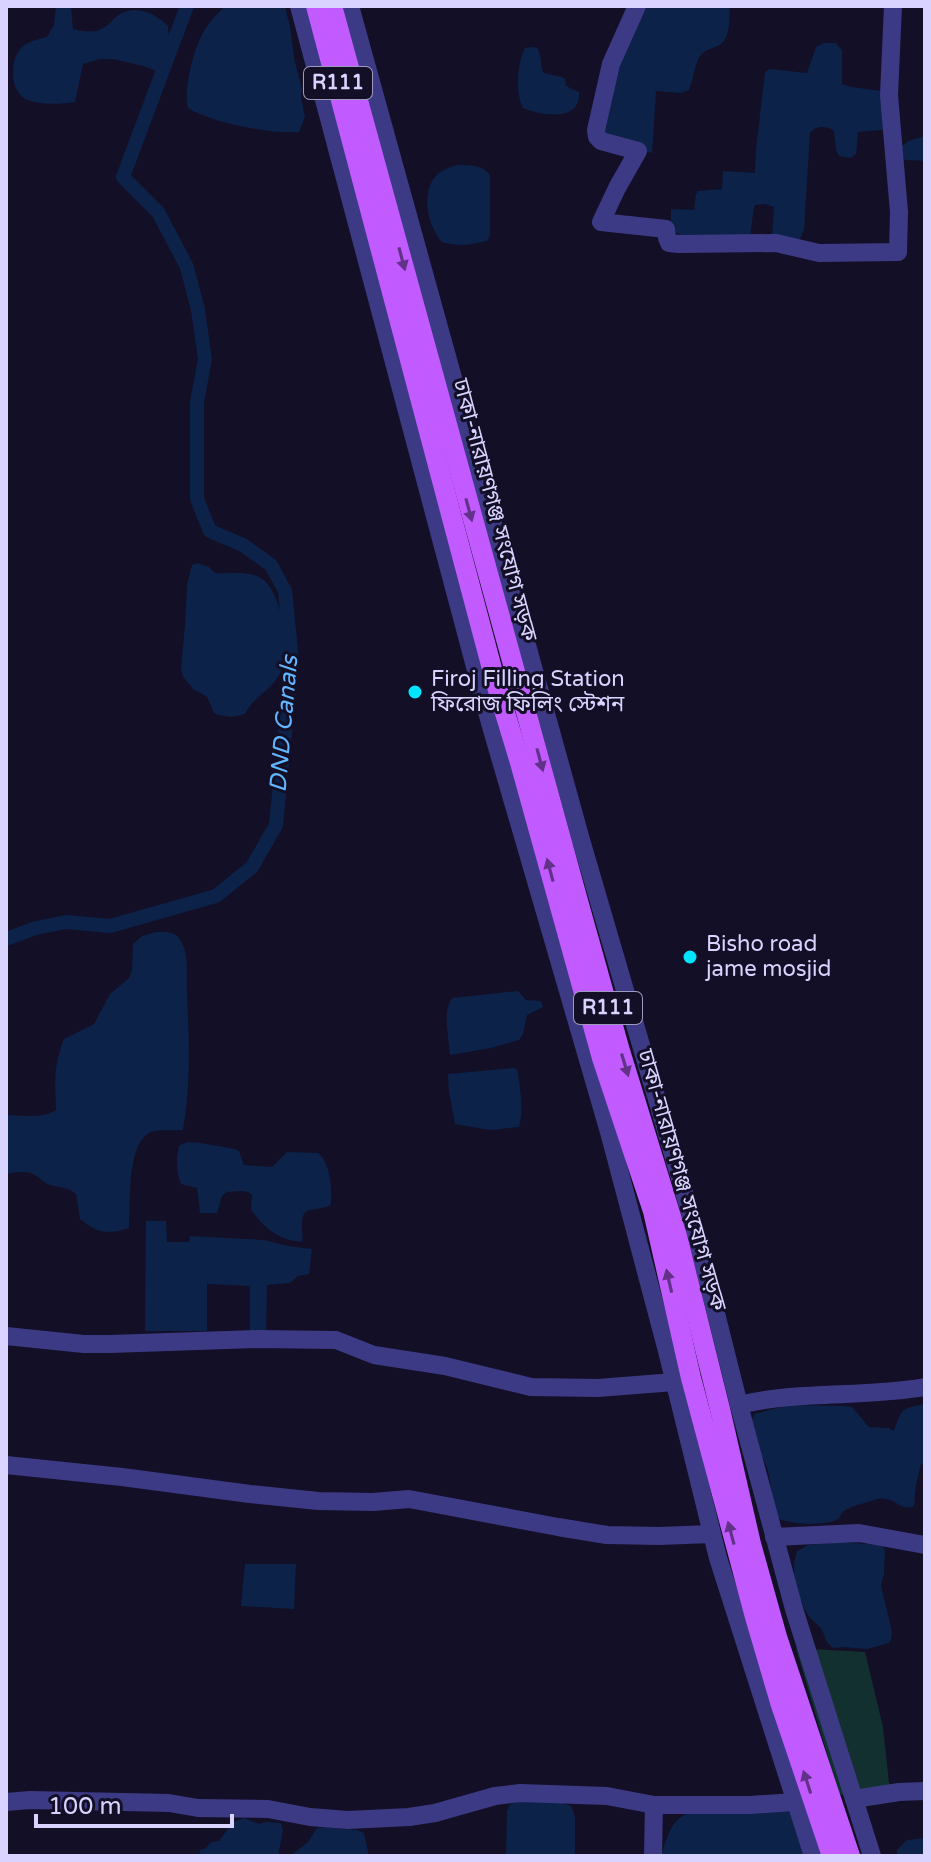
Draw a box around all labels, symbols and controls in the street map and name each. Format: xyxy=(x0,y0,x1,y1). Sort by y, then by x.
road number: R111 xyxy=(304,67,372,99)
one-way arrow xyxy=(396,247,408,272)
street label: ঢাকা-নারায়ণগঞ্জ সংযোগ সড়ক xyxy=(447,375,543,644)
one-way arrow xyxy=(464,498,476,523)
water label: DND Canals xyxy=(264,653,305,794)
place label: Firoj Filling Station ফিরোজ ফিলিং স্টেশন xyxy=(430,666,625,717)
marker: Firoj Filling Station ফিরোজ ফিলিং স্টেশন xyxy=(406,683,424,701)
one-way arrow xyxy=(534,749,547,773)
one-way arrow xyxy=(544,857,556,882)
place label: Bisho road jame mosjid xyxy=(705,931,831,982)
marker: Bisho road jame mosjid xyxy=(681,948,699,966)
road number: R111 xyxy=(574,992,642,1024)
street label: ঢাকা-নারায়ণগঞ্জ সংযোগ সড়ক xyxy=(632,1045,732,1314)
one-way arrow xyxy=(619,1053,631,1077)
one-way arrow xyxy=(662,1268,674,1293)
one-way arrow xyxy=(725,1521,737,1546)
one-way arrow xyxy=(800,1770,812,1794)
scale bar xyxy=(36,1778,232,1828)
text: 100 m xyxy=(48,1792,122,1821)

